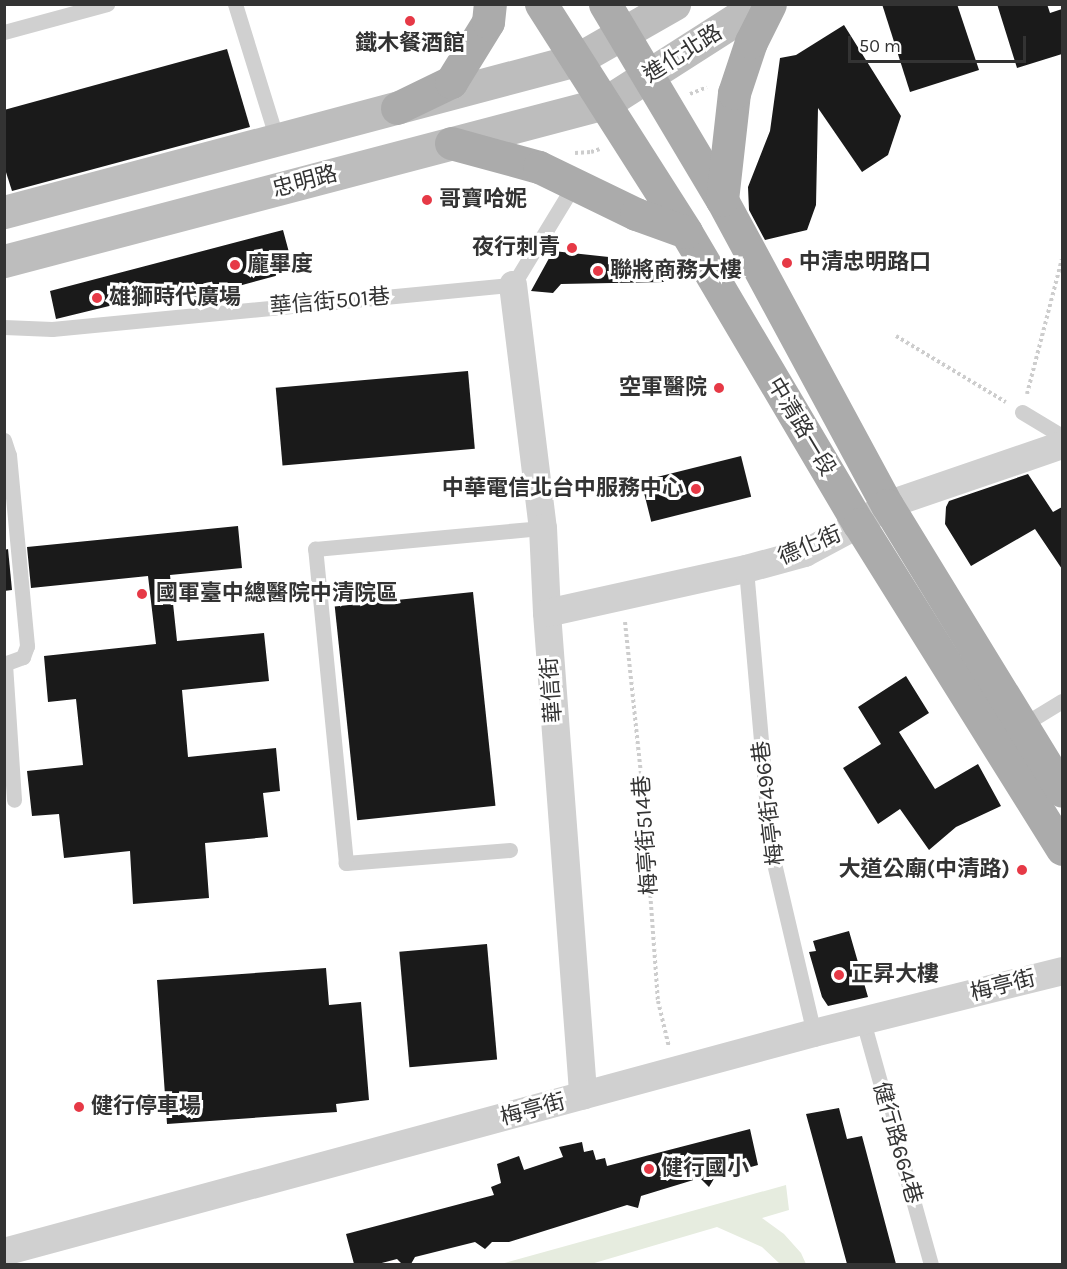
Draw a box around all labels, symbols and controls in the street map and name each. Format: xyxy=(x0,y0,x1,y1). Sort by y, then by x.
marker: 鐵木餐酒館 xyxy=(403,14,417,28)
street label: 進化北路 xyxy=(639,19,727,89)
scale bar xyxy=(851,24,1030,62)
place label: 鐵木餐酒館 xyxy=(355,31,465,57)
text: 50 m xyxy=(859,35,901,57)
street label: 忠明路 xyxy=(270,161,340,203)
place label: 哥寶哈妮 xyxy=(439,187,527,213)
marker: 哥寶哈妮 xyxy=(420,193,434,207)
place label: 夜行刺青 xyxy=(472,235,560,261)
marker: 夜行刺青 xyxy=(565,241,579,255)
place label: 中清忠明路口 xyxy=(799,250,931,276)
place label: 龐畢度 xyxy=(247,252,313,278)
marker: 中清忠明路口 xyxy=(780,256,794,270)
marker: 龐畢度 xyxy=(228,258,242,272)
place label: 聯將商務大樓 xyxy=(610,258,742,284)
marker: 聯將商務大樓 xyxy=(591,264,605,278)
street label: 華信街501巷 xyxy=(269,284,391,320)
place label: 雄獅時代廣場 xyxy=(109,285,241,311)
marker: 雄獅時代廣場 xyxy=(90,291,104,305)
street label: 中清路一段 xyxy=(761,373,841,481)
place label: 空軍醫院 xyxy=(619,375,707,401)
marker: 空軍醫院 xyxy=(712,381,726,395)
place label: 中華電信北台中服務中心 xyxy=(442,476,684,502)
marker: 中華電信北台中服務中心 xyxy=(689,482,703,496)
street label: 德化街 xyxy=(774,521,846,571)
place label: 國軍臺中總醫院中清院區 xyxy=(156,581,398,607)
marker: 國軍臺中總醫院中清院區 xyxy=(133,585,151,603)
street label: 華信街 xyxy=(537,656,567,724)
street label: 梅亭街496巷 xyxy=(748,739,790,867)
street label: 梅亭街514巷 xyxy=(629,774,663,896)
place label: 大道公廟(中清路) xyxy=(838,857,1010,883)
marker: 大道公廟(中清路) xyxy=(1015,863,1029,877)
place label: 正昇大樓 xyxy=(851,962,939,988)
street label: 梅亭街 xyxy=(968,965,1038,1007)
marker: 正昇大樓 xyxy=(832,968,846,982)
street label: 健行路664巷 xyxy=(867,1079,927,1207)
street label: 梅亭街 xyxy=(498,1089,568,1131)
place label: 健行停車場 xyxy=(91,1094,201,1120)
marker: 健行停車場 xyxy=(72,1100,86,1114)
place label: 健行國小 xyxy=(661,1156,749,1182)
marker: 健行國小 xyxy=(642,1162,656,1176)

